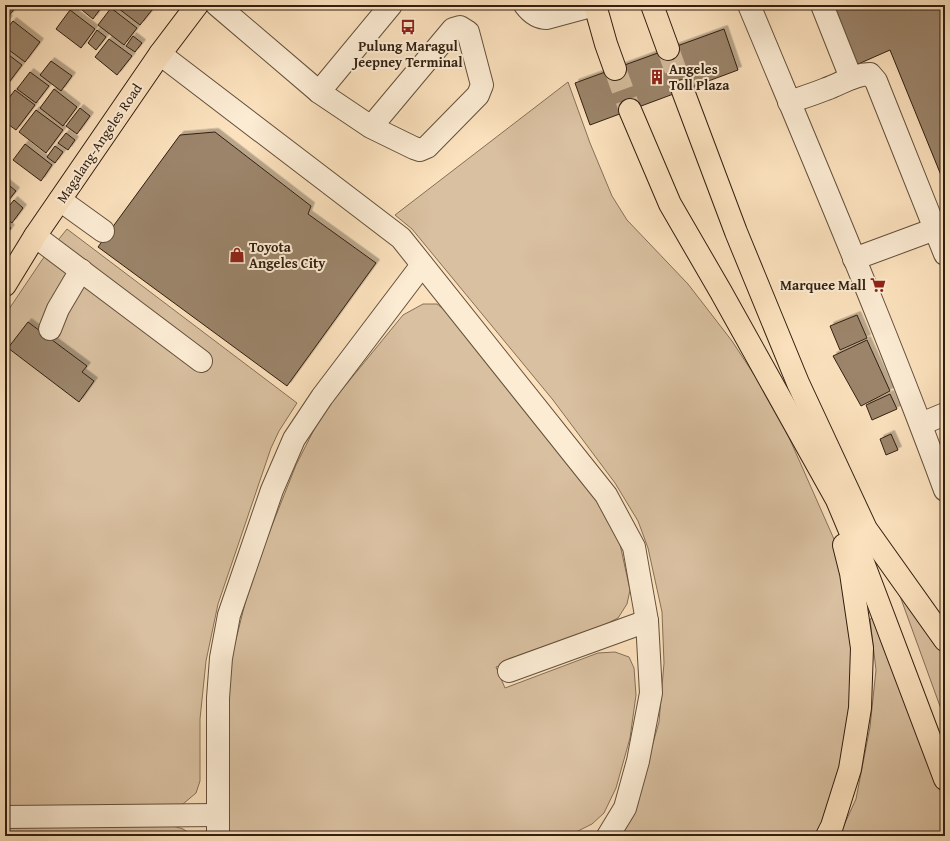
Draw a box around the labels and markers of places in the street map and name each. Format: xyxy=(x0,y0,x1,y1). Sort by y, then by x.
bus stop icon: Pulung Maragul Jeepney Terminal xyxy=(399,18,417,36)
place label: Pulung Maragul Jeepney Terminal xyxy=(351,36,463,72)
place label: Angeles Toll Plaza xyxy=(669,59,730,95)
building icon: Angeles Toll Plaza xyxy=(648,68,666,86)
place label: Toyota Angeles City xyxy=(249,237,326,273)
shop icon: Toyota Angeles City xyxy=(228,246,246,264)
place label: Marquee Mall xyxy=(780,275,867,295)
supermarket icon: Marquee Mall xyxy=(869,276,887,294)

